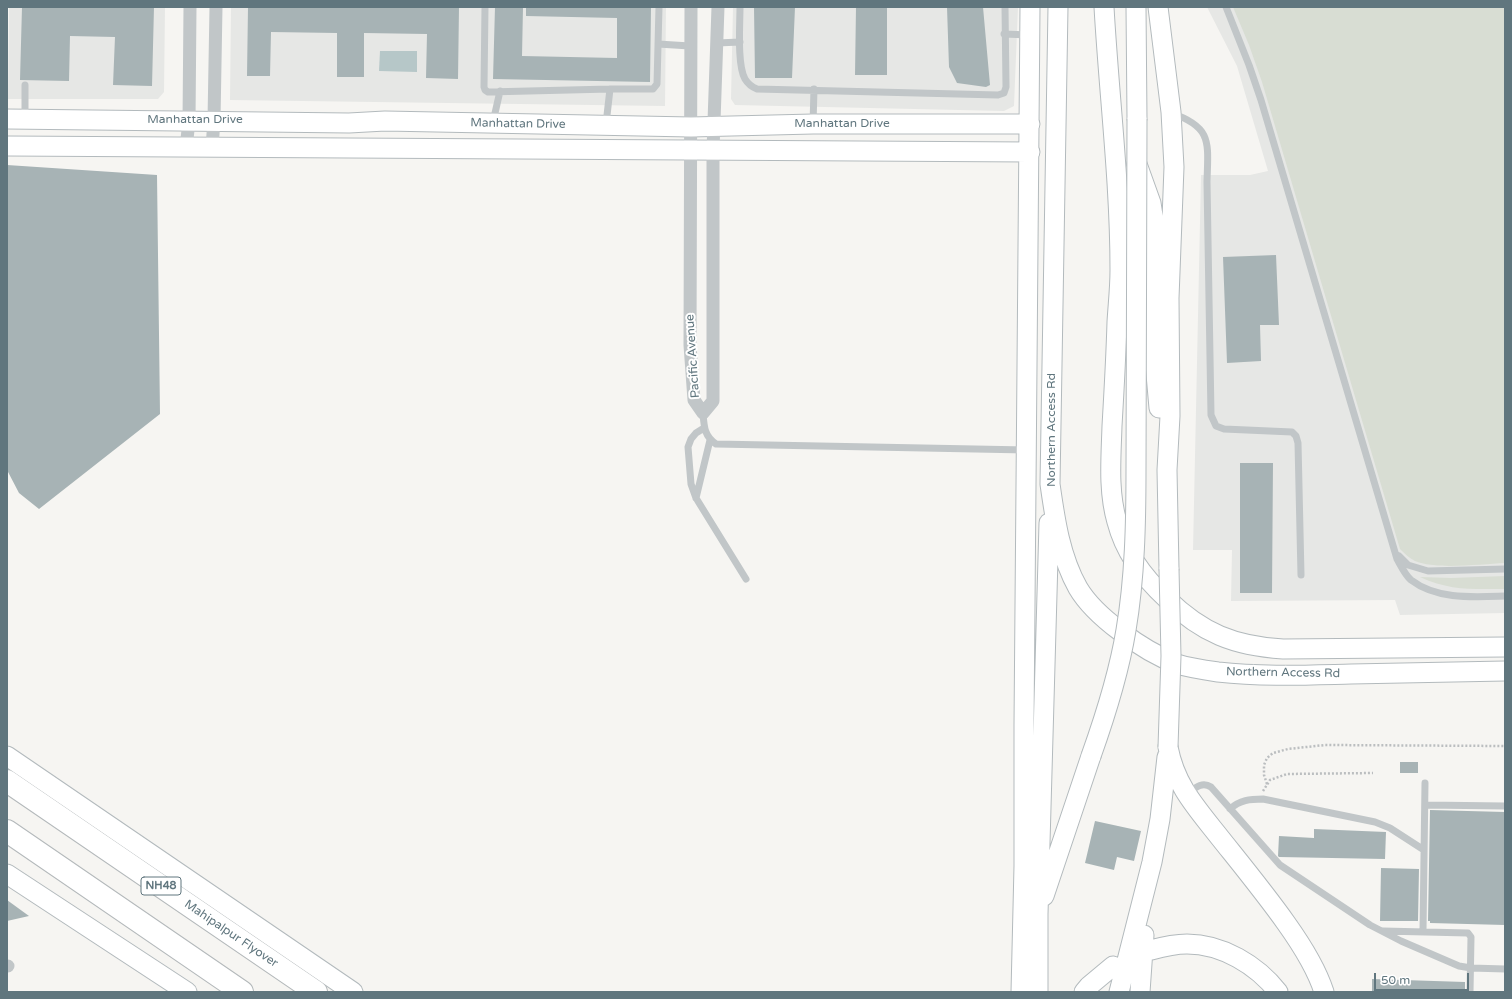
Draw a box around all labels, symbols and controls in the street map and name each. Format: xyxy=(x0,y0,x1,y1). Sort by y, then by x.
street label: Manhattan Drive xyxy=(147,113,243,127)
street label: Manhattan Drive xyxy=(470,116,566,132)
street label: Manhattan Drive xyxy=(794,117,890,131)
street label: Pacific Avenue xyxy=(683,314,703,398)
street label: Northern Access Rd xyxy=(1045,373,1059,487)
street label: Northern Access Rd xyxy=(1226,665,1340,681)
road number: NH48 xyxy=(141,877,181,895)
street label: Mahipalpur Flyover xyxy=(181,897,281,971)
scale bar xyxy=(1376,965,1471,991)
text: 50 m xyxy=(1381,973,1410,987)

